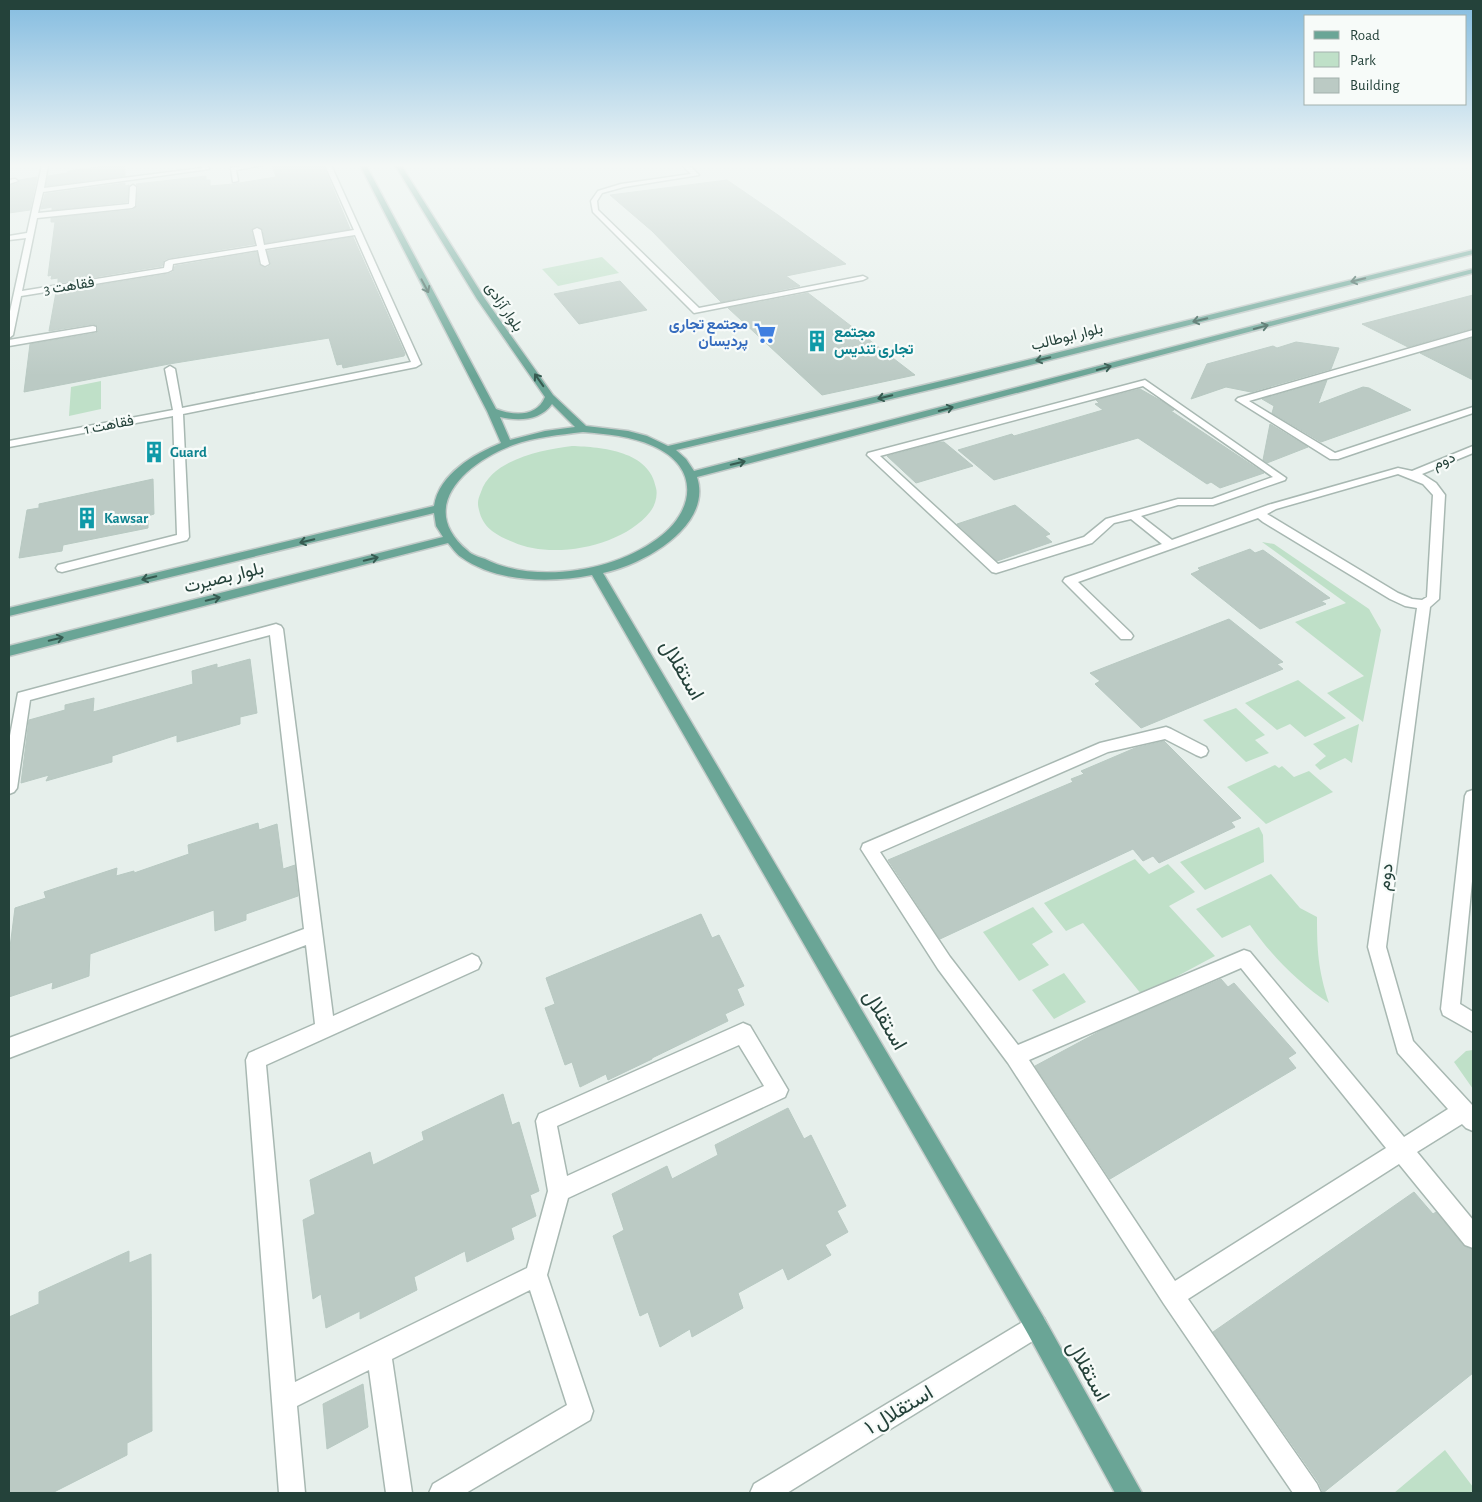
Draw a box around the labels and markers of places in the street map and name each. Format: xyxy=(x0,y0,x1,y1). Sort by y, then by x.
place label: مجتمع تجاری پردیسان xyxy=(669,317,748,351)
supermarket icon: مجتمع تجاری پردیسان xyxy=(752,320,778,346)
place label: مجتمع تجاری تندیس xyxy=(834,325,914,358)
building icon: مجتمع تجاری تندیس xyxy=(804,328,830,354)
building icon: Guard xyxy=(141,439,167,465)
place label: Guard xyxy=(170,445,207,460)
building icon: Kawsar xyxy=(74,505,100,531)
place label: Kawsar xyxy=(104,511,149,526)

